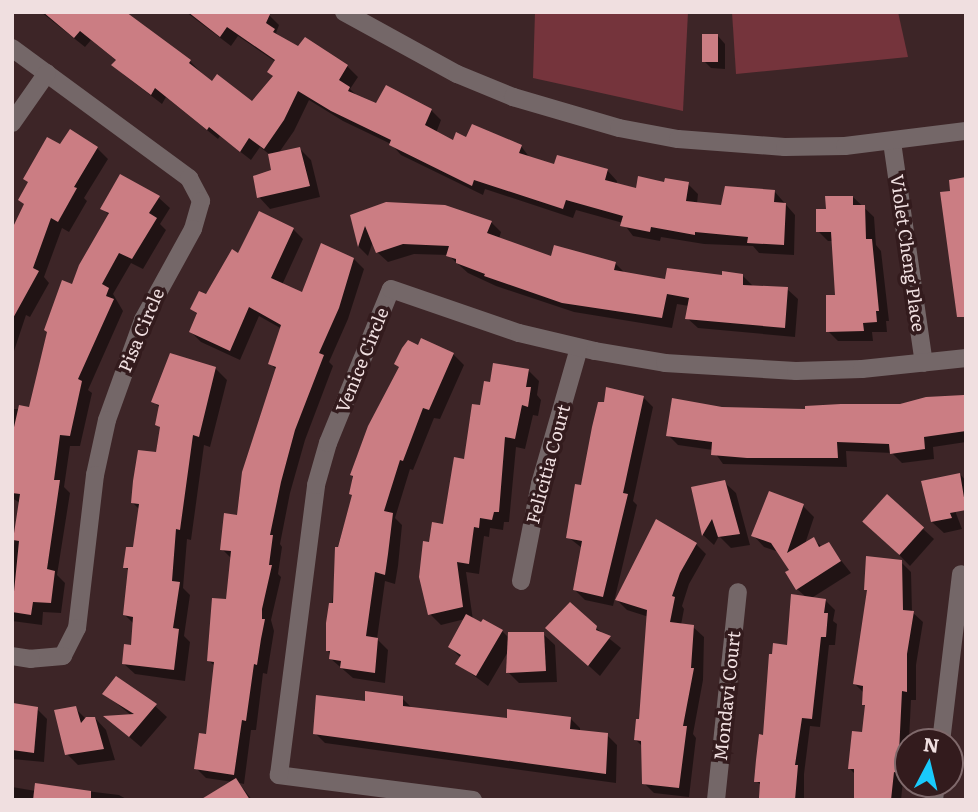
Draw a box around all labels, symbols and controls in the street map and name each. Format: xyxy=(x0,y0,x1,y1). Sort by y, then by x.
street label: Violet Cheng Place xyxy=(886,173,930,333)
street label: Pisa Circle xyxy=(114,285,168,375)
street label: Venice Circle xyxy=(331,304,393,416)
street label: Felicitia Court xyxy=(522,402,574,526)
street label: Mondavi Court xyxy=(709,630,745,762)
north arrow xyxy=(894,728,964,798)
text: N xyxy=(922,729,941,759)

